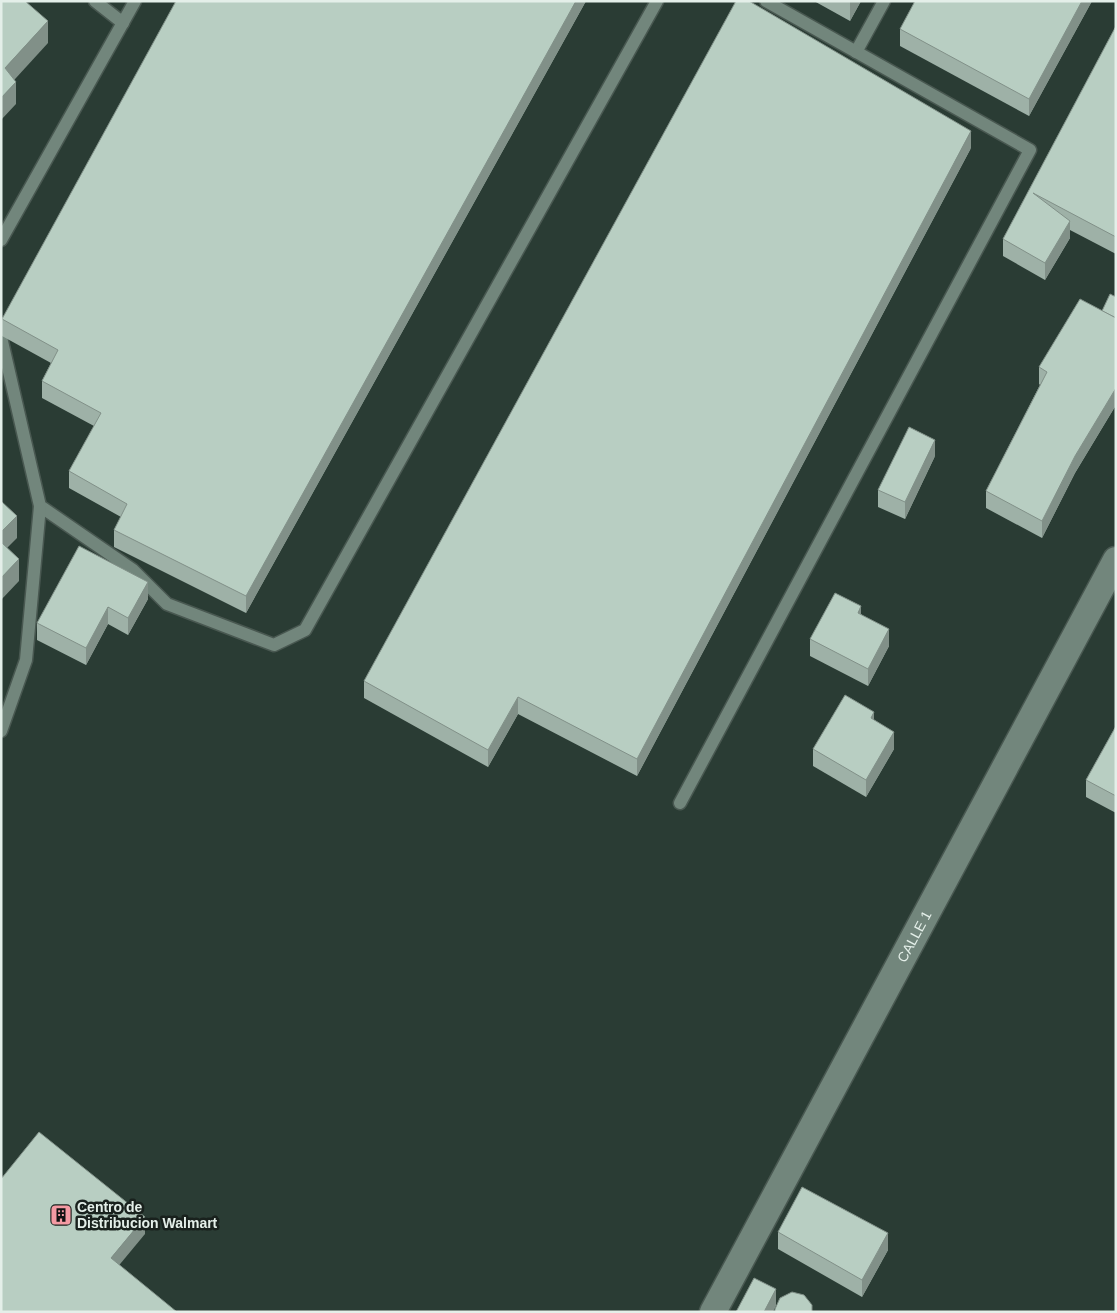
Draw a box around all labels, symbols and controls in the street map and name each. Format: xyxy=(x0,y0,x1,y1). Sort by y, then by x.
street label: CALLE 1 xyxy=(894,908,935,965)
place label: Centro de Distribucion Walmart xyxy=(77,1199,218,1231)
building icon: Centro de Distribucion Walmart xyxy=(49,1203,73,1227)

